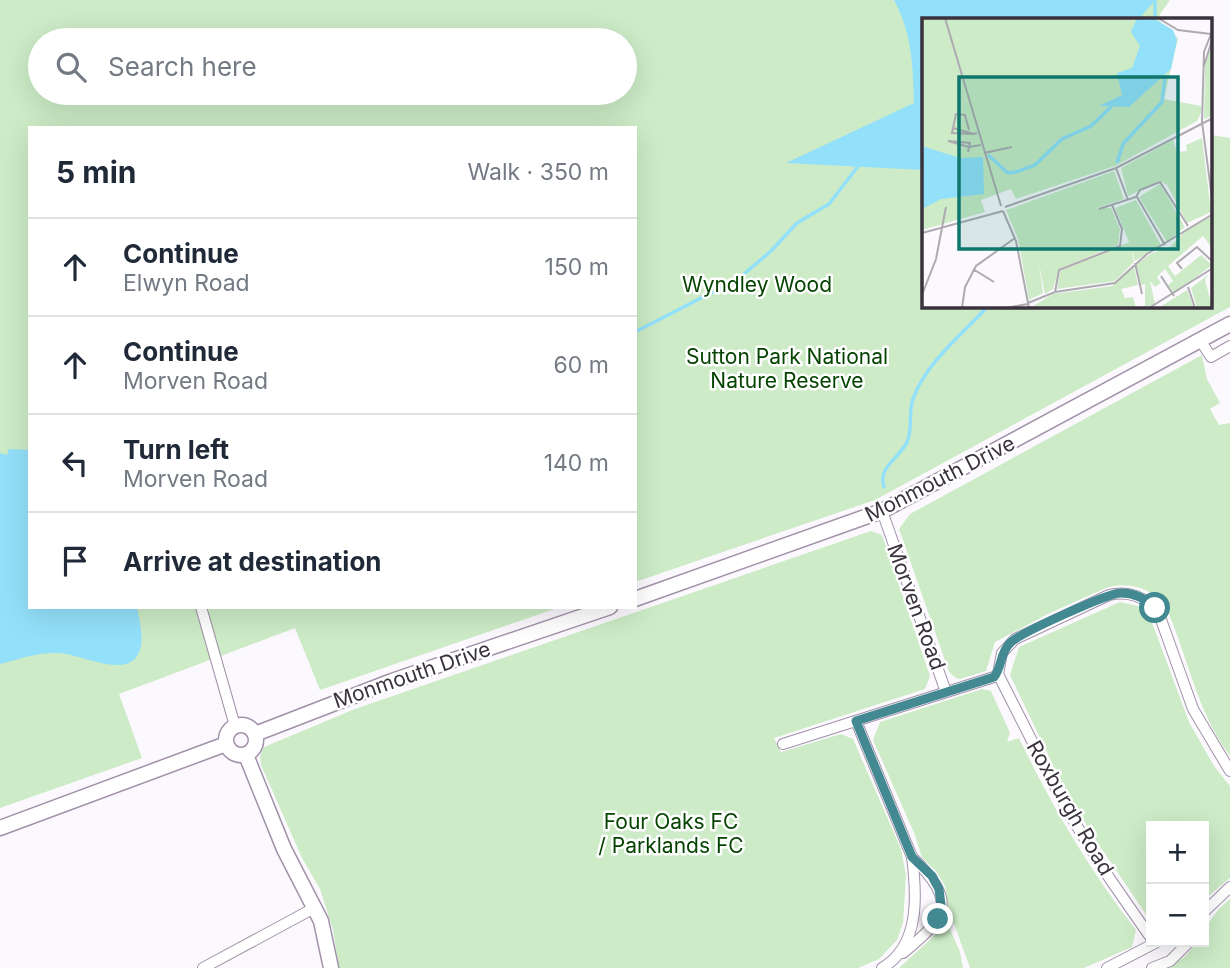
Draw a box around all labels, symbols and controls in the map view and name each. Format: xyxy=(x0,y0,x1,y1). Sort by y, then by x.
inset map xyxy=(922,18,1212,308)
search box xyxy=(28,28,637,105)
icon: search xyxy=(52,48,90,86)
text: Search here xyxy=(108,51,257,82)
text: 5 min xyxy=(56,154,136,190)
text: Walk · 350 m xyxy=(468,158,609,186)
text: Continue xyxy=(123,238,239,269)
icon: ahead xyxy=(56,248,94,286)
text: 150 m xyxy=(545,253,609,281)
text: Elwyn Road xyxy=(123,269,250,297)
park label: Wyndley Wood xyxy=(682,272,832,297)
text: Continue xyxy=(123,336,239,367)
park label: Sutton Park National Nature Reserve xyxy=(686,344,888,393)
icon: ahead xyxy=(56,346,94,384)
text: 60 m xyxy=(554,351,609,379)
text: Morven Road xyxy=(123,367,268,395)
street label: Monmouth Drive xyxy=(861,430,1019,527)
text: Turn left xyxy=(123,434,229,465)
icon: left xyxy=(56,444,94,482)
text: 140 m xyxy=(544,449,609,477)
text: Morven Road xyxy=(123,465,268,493)
street label: Morven Road xyxy=(882,540,951,673)
icon: arrive xyxy=(56,542,94,580)
text: Arrive at destination xyxy=(123,546,382,577)
route start xyxy=(1139,592,1170,623)
street label: Monmouth Drive xyxy=(330,636,494,713)
street label: Roxburgh Road xyxy=(1022,736,1119,880)
park label: Four Oaks FC / Parklands FC xyxy=(598,809,744,858)
map controls xyxy=(1146,821,1209,947)
button: + xyxy=(1146,821,1209,884)
button: − xyxy=(1146,884,1209,947)
route end xyxy=(922,903,953,934)

